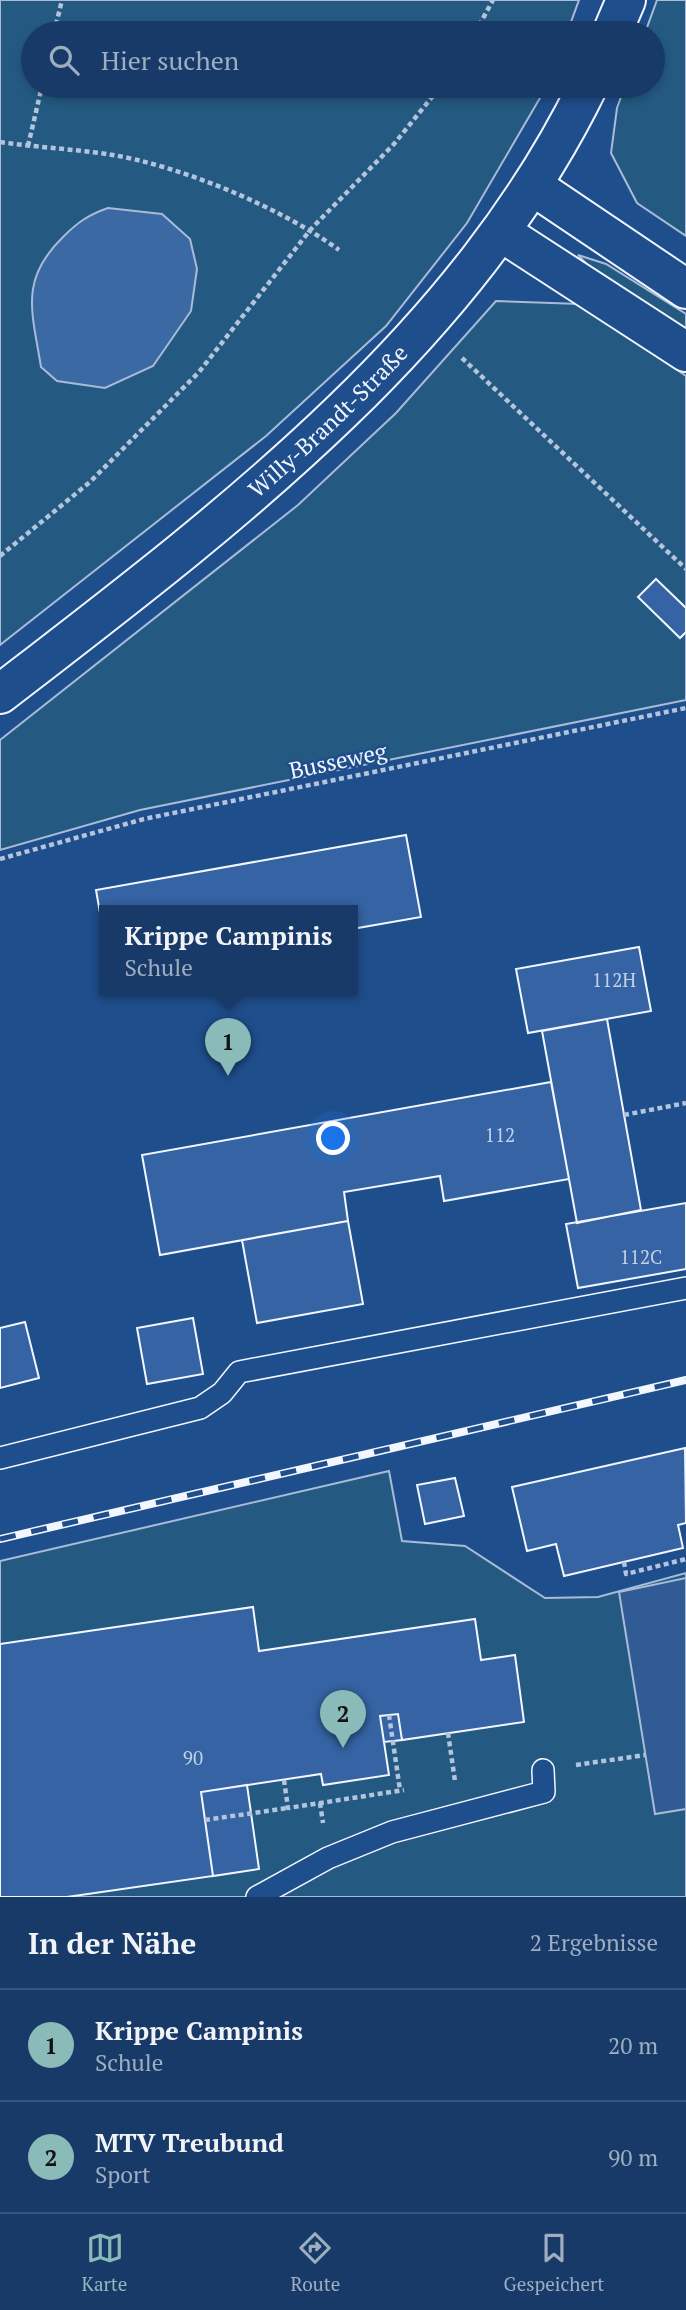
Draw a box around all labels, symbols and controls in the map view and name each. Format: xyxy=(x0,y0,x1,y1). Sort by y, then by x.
search box xyxy=(21,21,665,98)
icon: search xyxy=(45,41,83,79)
text: Hier suchen xyxy=(101,43,239,77)
street label: Willy-Brandt-Straße xyxy=(241,338,414,504)
street label: Busseweg xyxy=(286,735,390,786)
popup xyxy=(99,905,358,996)
text: Krippe Campinis xyxy=(124,918,333,952)
text: Schule xyxy=(124,952,193,983)
house number: 112H xyxy=(592,967,636,992)
pin: 1 xyxy=(205,1018,251,1076)
your location xyxy=(316,1121,350,1155)
house number: 112 xyxy=(485,1122,515,1147)
house number: 112C xyxy=(620,1244,662,1269)
pin: 2 xyxy=(320,1690,366,1748)
house number: 90 xyxy=(183,1745,203,1770)
text: In der Nähe xyxy=(28,1923,196,1963)
text: 2 Ergebnisse xyxy=(530,1927,658,1958)
text: Krippe Campinis xyxy=(95,2013,303,2047)
text: 1 xyxy=(45,2030,58,2061)
text: 20 m xyxy=(608,2030,658,2061)
text: Schule xyxy=(95,2047,163,2078)
text: MTV Treubund xyxy=(95,2125,284,2159)
text: 2 xyxy=(45,2142,58,2173)
text: 90 m xyxy=(608,2142,658,2173)
text: Sport xyxy=(95,2159,150,2190)
tab: Karte xyxy=(82,2229,127,2296)
tab: Route xyxy=(291,2229,340,2296)
tab: Gespeichert xyxy=(504,2229,604,2296)

